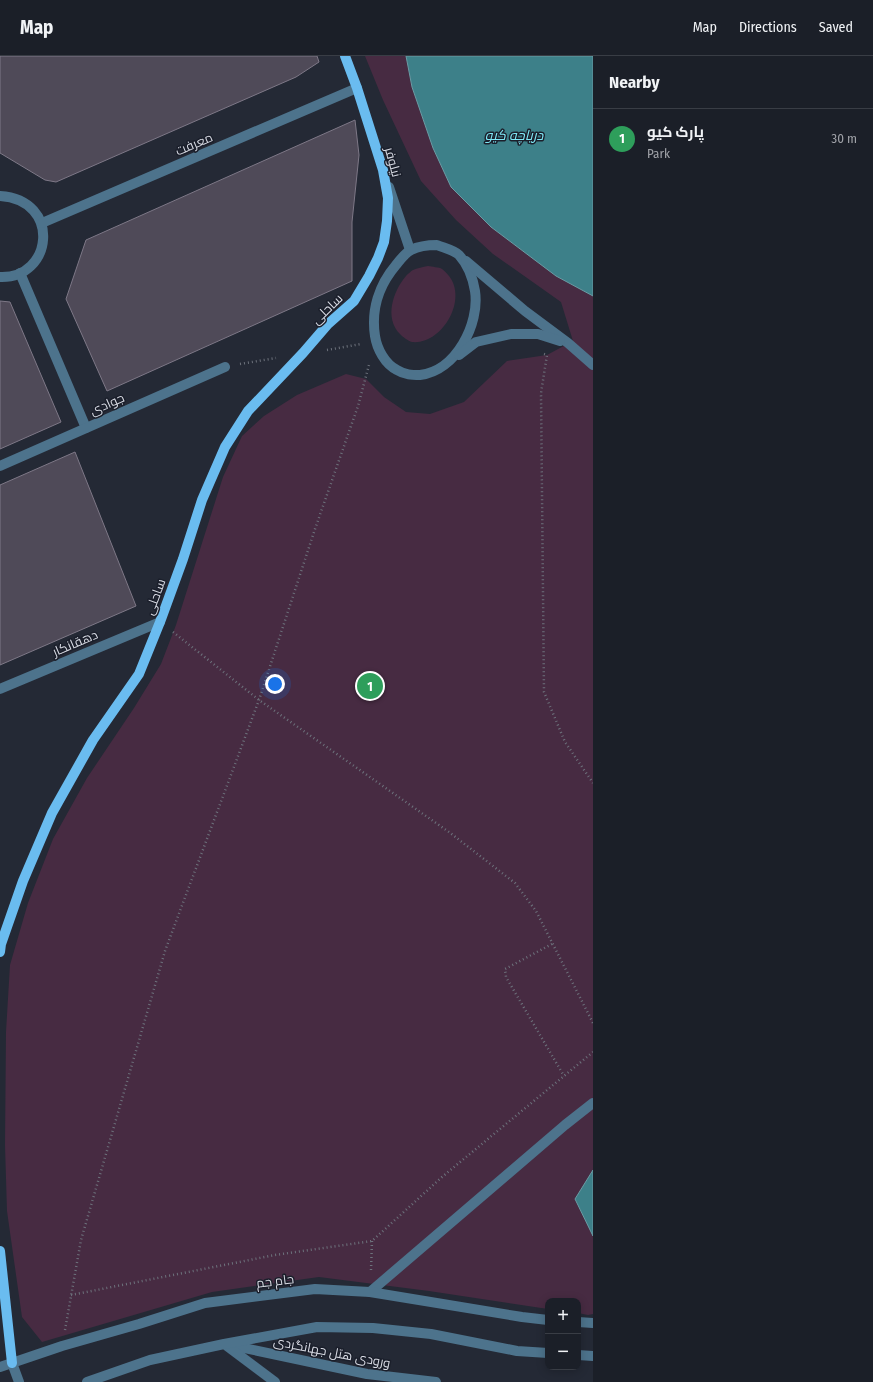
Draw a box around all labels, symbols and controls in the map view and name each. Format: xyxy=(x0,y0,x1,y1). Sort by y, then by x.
text: Map xyxy=(20,16,53,39)
text: Map xyxy=(693,19,717,36)
text: Directions xyxy=(739,19,797,36)
text: Saved xyxy=(819,19,853,36)
text: Nearby xyxy=(609,72,660,93)
text: پارک کیو xyxy=(647,123,704,141)
water label: دریاچه کیو xyxy=(485,127,544,145)
street label: معرفت xyxy=(173,129,215,159)
text: 1 xyxy=(619,131,625,146)
text: 30 m xyxy=(831,131,857,146)
street label: نیلوفر xyxy=(382,144,404,179)
text: Park xyxy=(647,146,670,161)
street label: ساحلی xyxy=(308,291,346,327)
street label: جوادی xyxy=(87,390,127,418)
street label: ساحلی xyxy=(142,577,168,617)
street label: دهقانکار xyxy=(49,627,100,660)
pin: 1 xyxy=(357,671,383,701)
your location xyxy=(265,674,285,694)
street label: جام جم xyxy=(255,1271,295,1293)
map controls xyxy=(545,1298,581,1370)
button: + xyxy=(545,1298,581,1334)
street label: ورودی هتل جهانگردی xyxy=(272,1333,392,1371)
button: − xyxy=(545,1334,581,1370)

